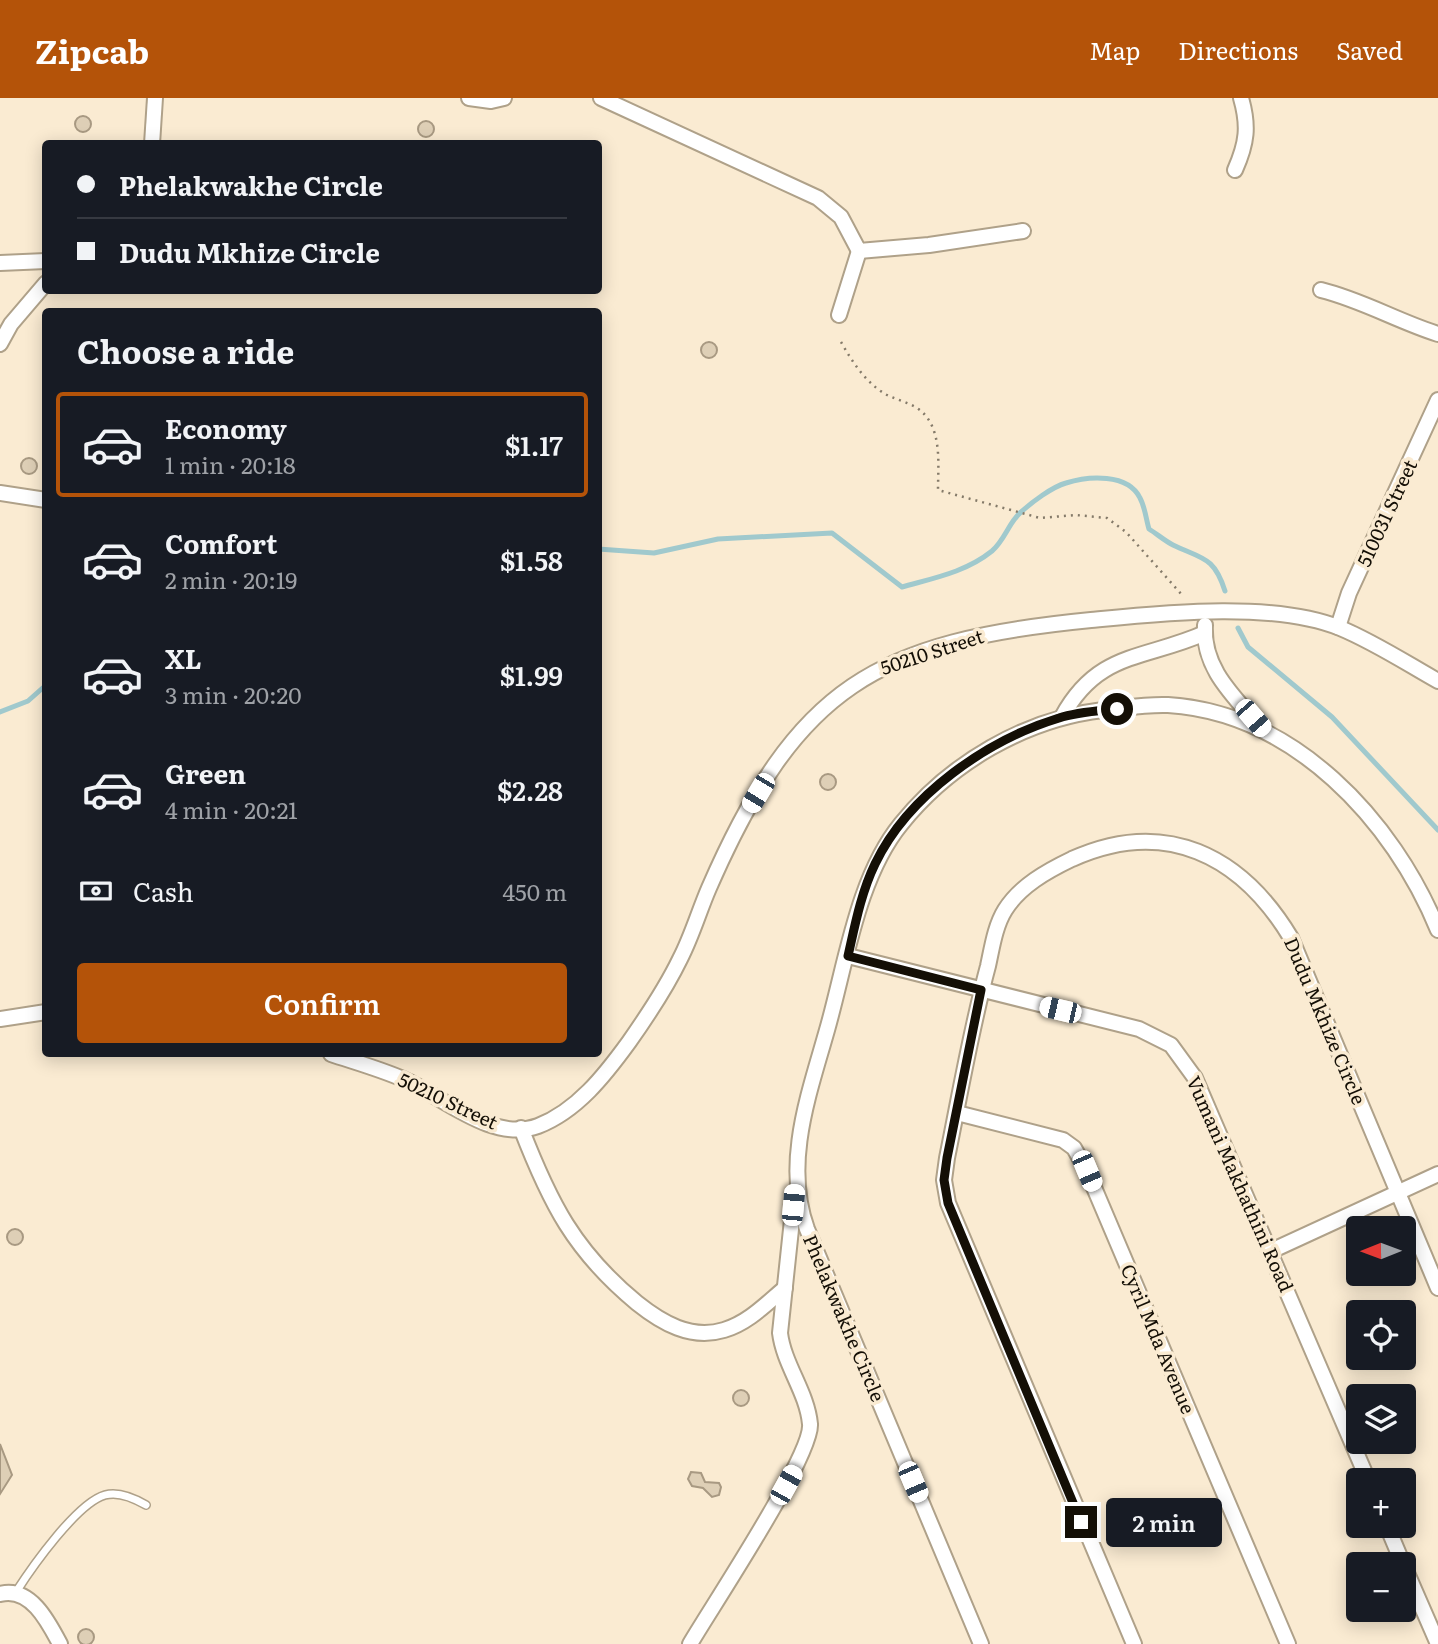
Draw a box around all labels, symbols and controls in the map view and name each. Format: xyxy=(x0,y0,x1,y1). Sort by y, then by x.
text: Zipcab xyxy=(35,25,149,74)
text: Map xyxy=(1089,32,1140,67)
text: Directions xyxy=(1178,32,1298,67)
text: Saved xyxy=(1336,32,1403,67)
text: Phelakwakhe Circle xyxy=(119,165,383,204)
text: Dudu Mkhize Circle xyxy=(119,232,380,271)
text: Choose a ride xyxy=(77,326,294,374)
text: Economy xyxy=(165,408,287,447)
icon: car xyxy=(81,413,144,476)
text: $1.17 xyxy=(505,425,563,464)
text: 1 min · 20:18 xyxy=(165,447,296,481)
street label: 510031 Street xyxy=(1349,454,1423,571)
text: Comfort xyxy=(165,523,277,562)
icon: car xyxy=(81,528,144,591)
text: $1.58 xyxy=(500,540,563,579)
text: 2 min · 20:19 xyxy=(165,562,297,596)
street label: 50210 Street xyxy=(877,621,987,681)
text: XL xyxy=(165,638,202,677)
icon: car xyxy=(81,643,144,706)
text: $1.99 xyxy=(500,655,563,694)
text: 3 min · 20:20 xyxy=(165,677,301,711)
route start xyxy=(1101,693,1133,725)
car xyxy=(1232,695,1275,741)
text: Green xyxy=(165,753,246,792)
icon: car xyxy=(81,758,144,821)
text: $2.28 xyxy=(497,770,563,809)
car xyxy=(739,770,778,816)
text: 4 min · 20:21 xyxy=(165,792,298,826)
text: Cash xyxy=(133,871,194,910)
icon: cash xyxy=(77,872,115,910)
text: 450 m xyxy=(502,874,567,908)
street label: Dudu Mkhize Circle xyxy=(1278,933,1374,1109)
button: Confirm xyxy=(77,963,567,1043)
car xyxy=(1038,995,1083,1025)
street label: 50210 Street xyxy=(394,1065,503,1136)
street label: Vumani Makhathini Road xyxy=(1181,1071,1301,1296)
car xyxy=(1070,1148,1105,1194)
car xyxy=(781,1183,806,1227)
north arrow xyxy=(1346,1216,1416,1286)
map controls xyxy=(1346,1216,1416,1622)
street label: Phelakwakhe Circle xyxy=(797,1230,893,1406)
street label: Cyril Mda Avenue xyxy=(1115,1259,1203,1418)
button: locate xyxy=(1346,1300,1416,1370)
button: layers xyxy=(1346,1384,1416,1454)
car xyxy=(896,1459,931,1505)
car xyxy=(767,1462,806,1508)
button: + xyxy=(1346,1468,1416,1538)
callout: 2 min xyxy=(1106,1498,1221,1546)
text: 2 min xyxy=(1132,1505,1196,1539)
route end xyxy=(1065,1506,1097,1538)
button: − xyxy=(1346,1552,1416,1622)

